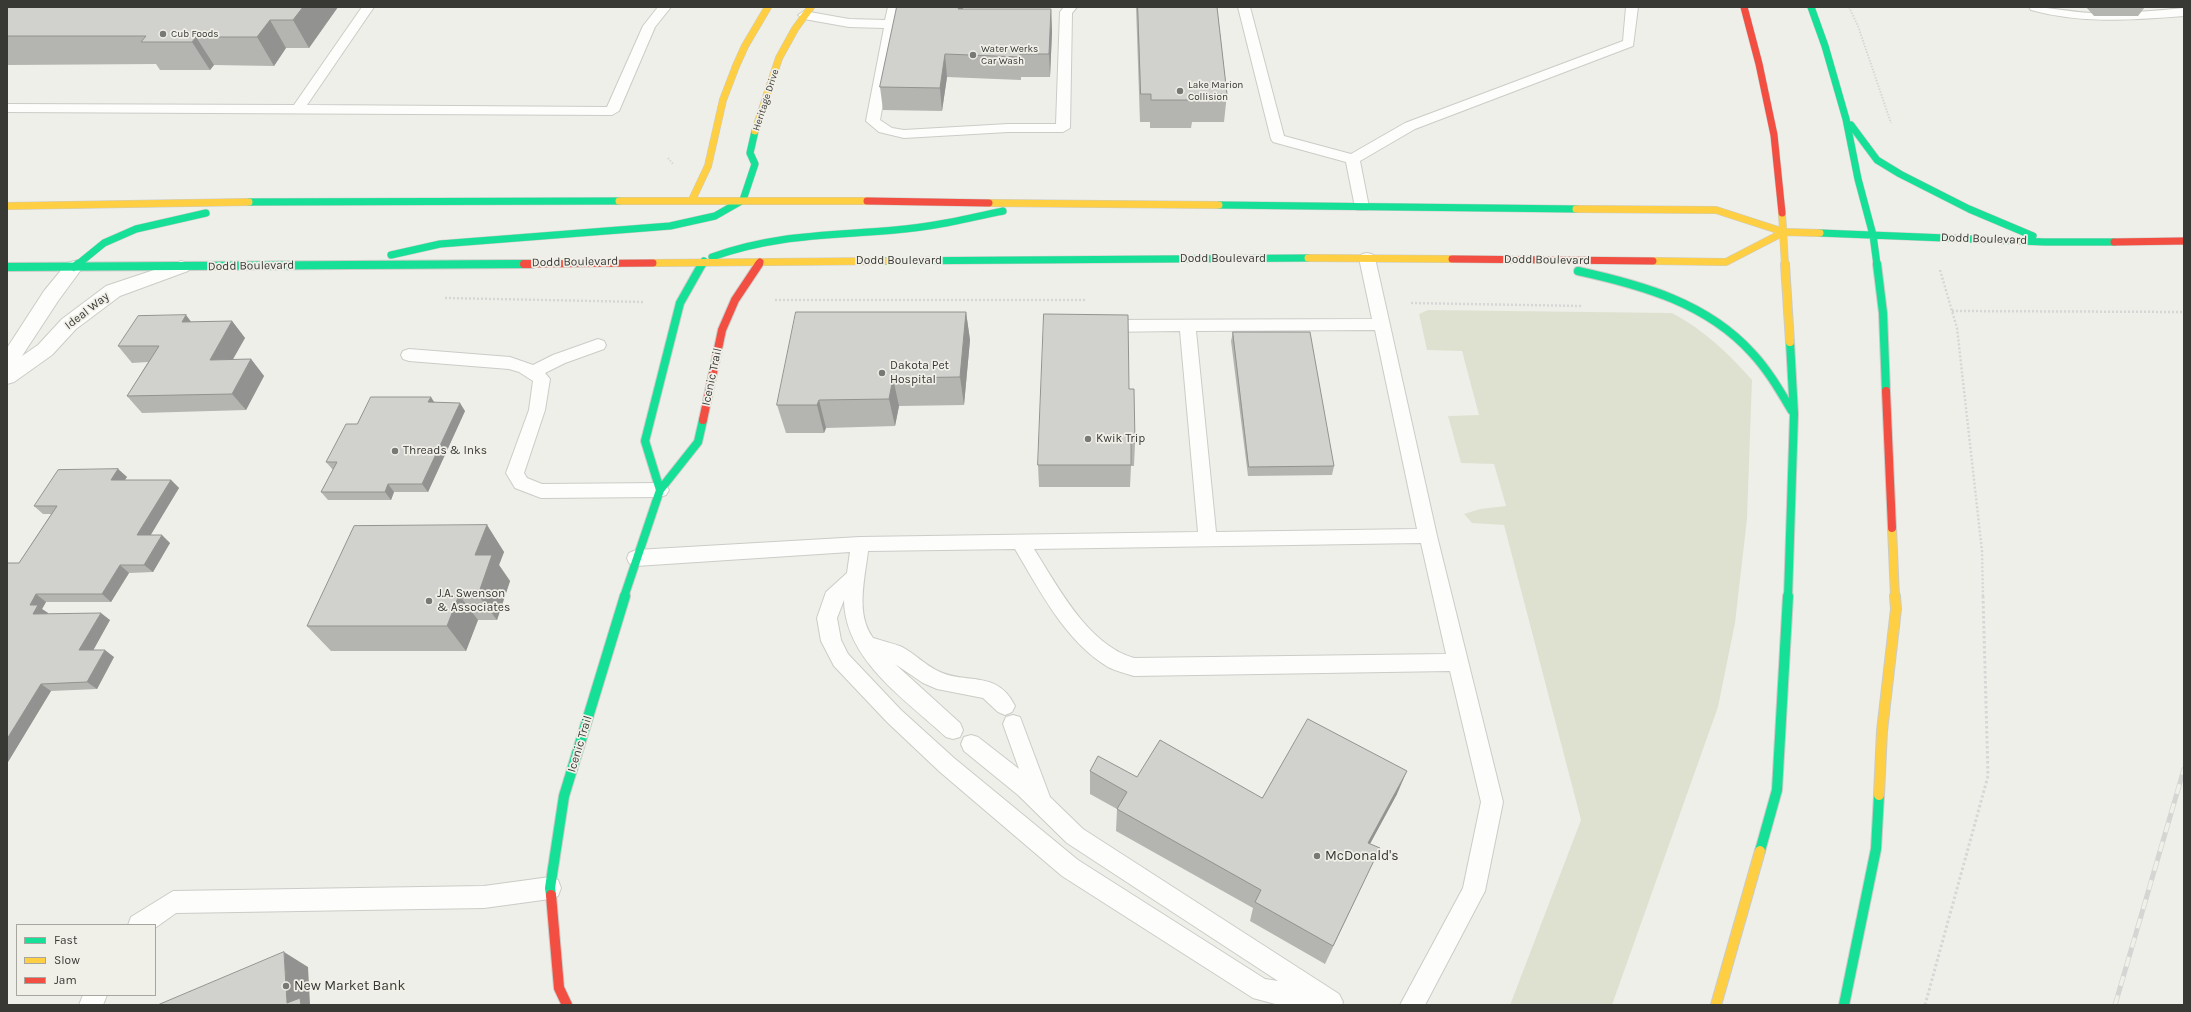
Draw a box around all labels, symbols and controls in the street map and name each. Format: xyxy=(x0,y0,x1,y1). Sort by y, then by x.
place label: Cub Foods xyxy=(171,28,219,40)
marker: Cub Foods xyxy=(158,29,168,39)
place label: Water Werks Car Wash xyxy=(981,43,1038,66)
marker: Water Werks Car Wash xyxy=(968,50,978,60)
street label: Heritage Drive xyxy=(750,68,782,132)
place label: Lake Marion Collision xyxy=(1188,79,1243,102)
marker: Lake Marion Collision xyxy=(1175,86,1185,96)
street label: Dodd Boulevard xyxy=(1941,230,2027,248)
street label: Dodd Boulevard xyxy=(1180,252,1266,266)
street label: Dodd Boulevard xyxy=(1504,252,1590,268)
street label: Dodd Boulevard xyxy=(532,254,618,270)
street label: Dodd Boulevard xyxy=(856,254,942,268)
street label: Dodd Boulevard xyxy=(208,258,294,274)
street label: Ideal Way xyxy=(62,289,112,333)
street label: Icenic Trail xyxy=(699,347,725,407)
place label: Dakota Pet Hospital xyxy=(890,359,949,387)
marker: Dakota Pet Hospital xyxy=(877,368,887,378)
place label: Kwik Trip xyxy=(1096,432,1145,446)
marker: Kwik Trip xyxy=(1083,434,1093,444)
place label: Threads & Inks xyxy=(403,444,487,458)
marker: Threads & Inks xyxy=(390,446,400,456)
place label: J.A. Swenson & Associates xyxy=(437,587,510,615)
marker: J.A. Swenson & Associates xyxy=(424,596,434,606)
street label: Icenic Trail xyxy=(565,714,595,774)
place label: McDonald's xyxy=(1325,848,1399,864)
marker: McDonald's xyxy=(1312,851,1322,861)
legend xyxy=(16,924,156,996)
text: Fast xyxy=(54,933,77,947)
text: Slow xyxy=(54,953,80,967)
text: Jam xyxy=(54,973,77,987)
place label: New Market Bank xyxy=(294,978,405,994)
marker: New Market Bank xyxy=(281,981,291,991)

